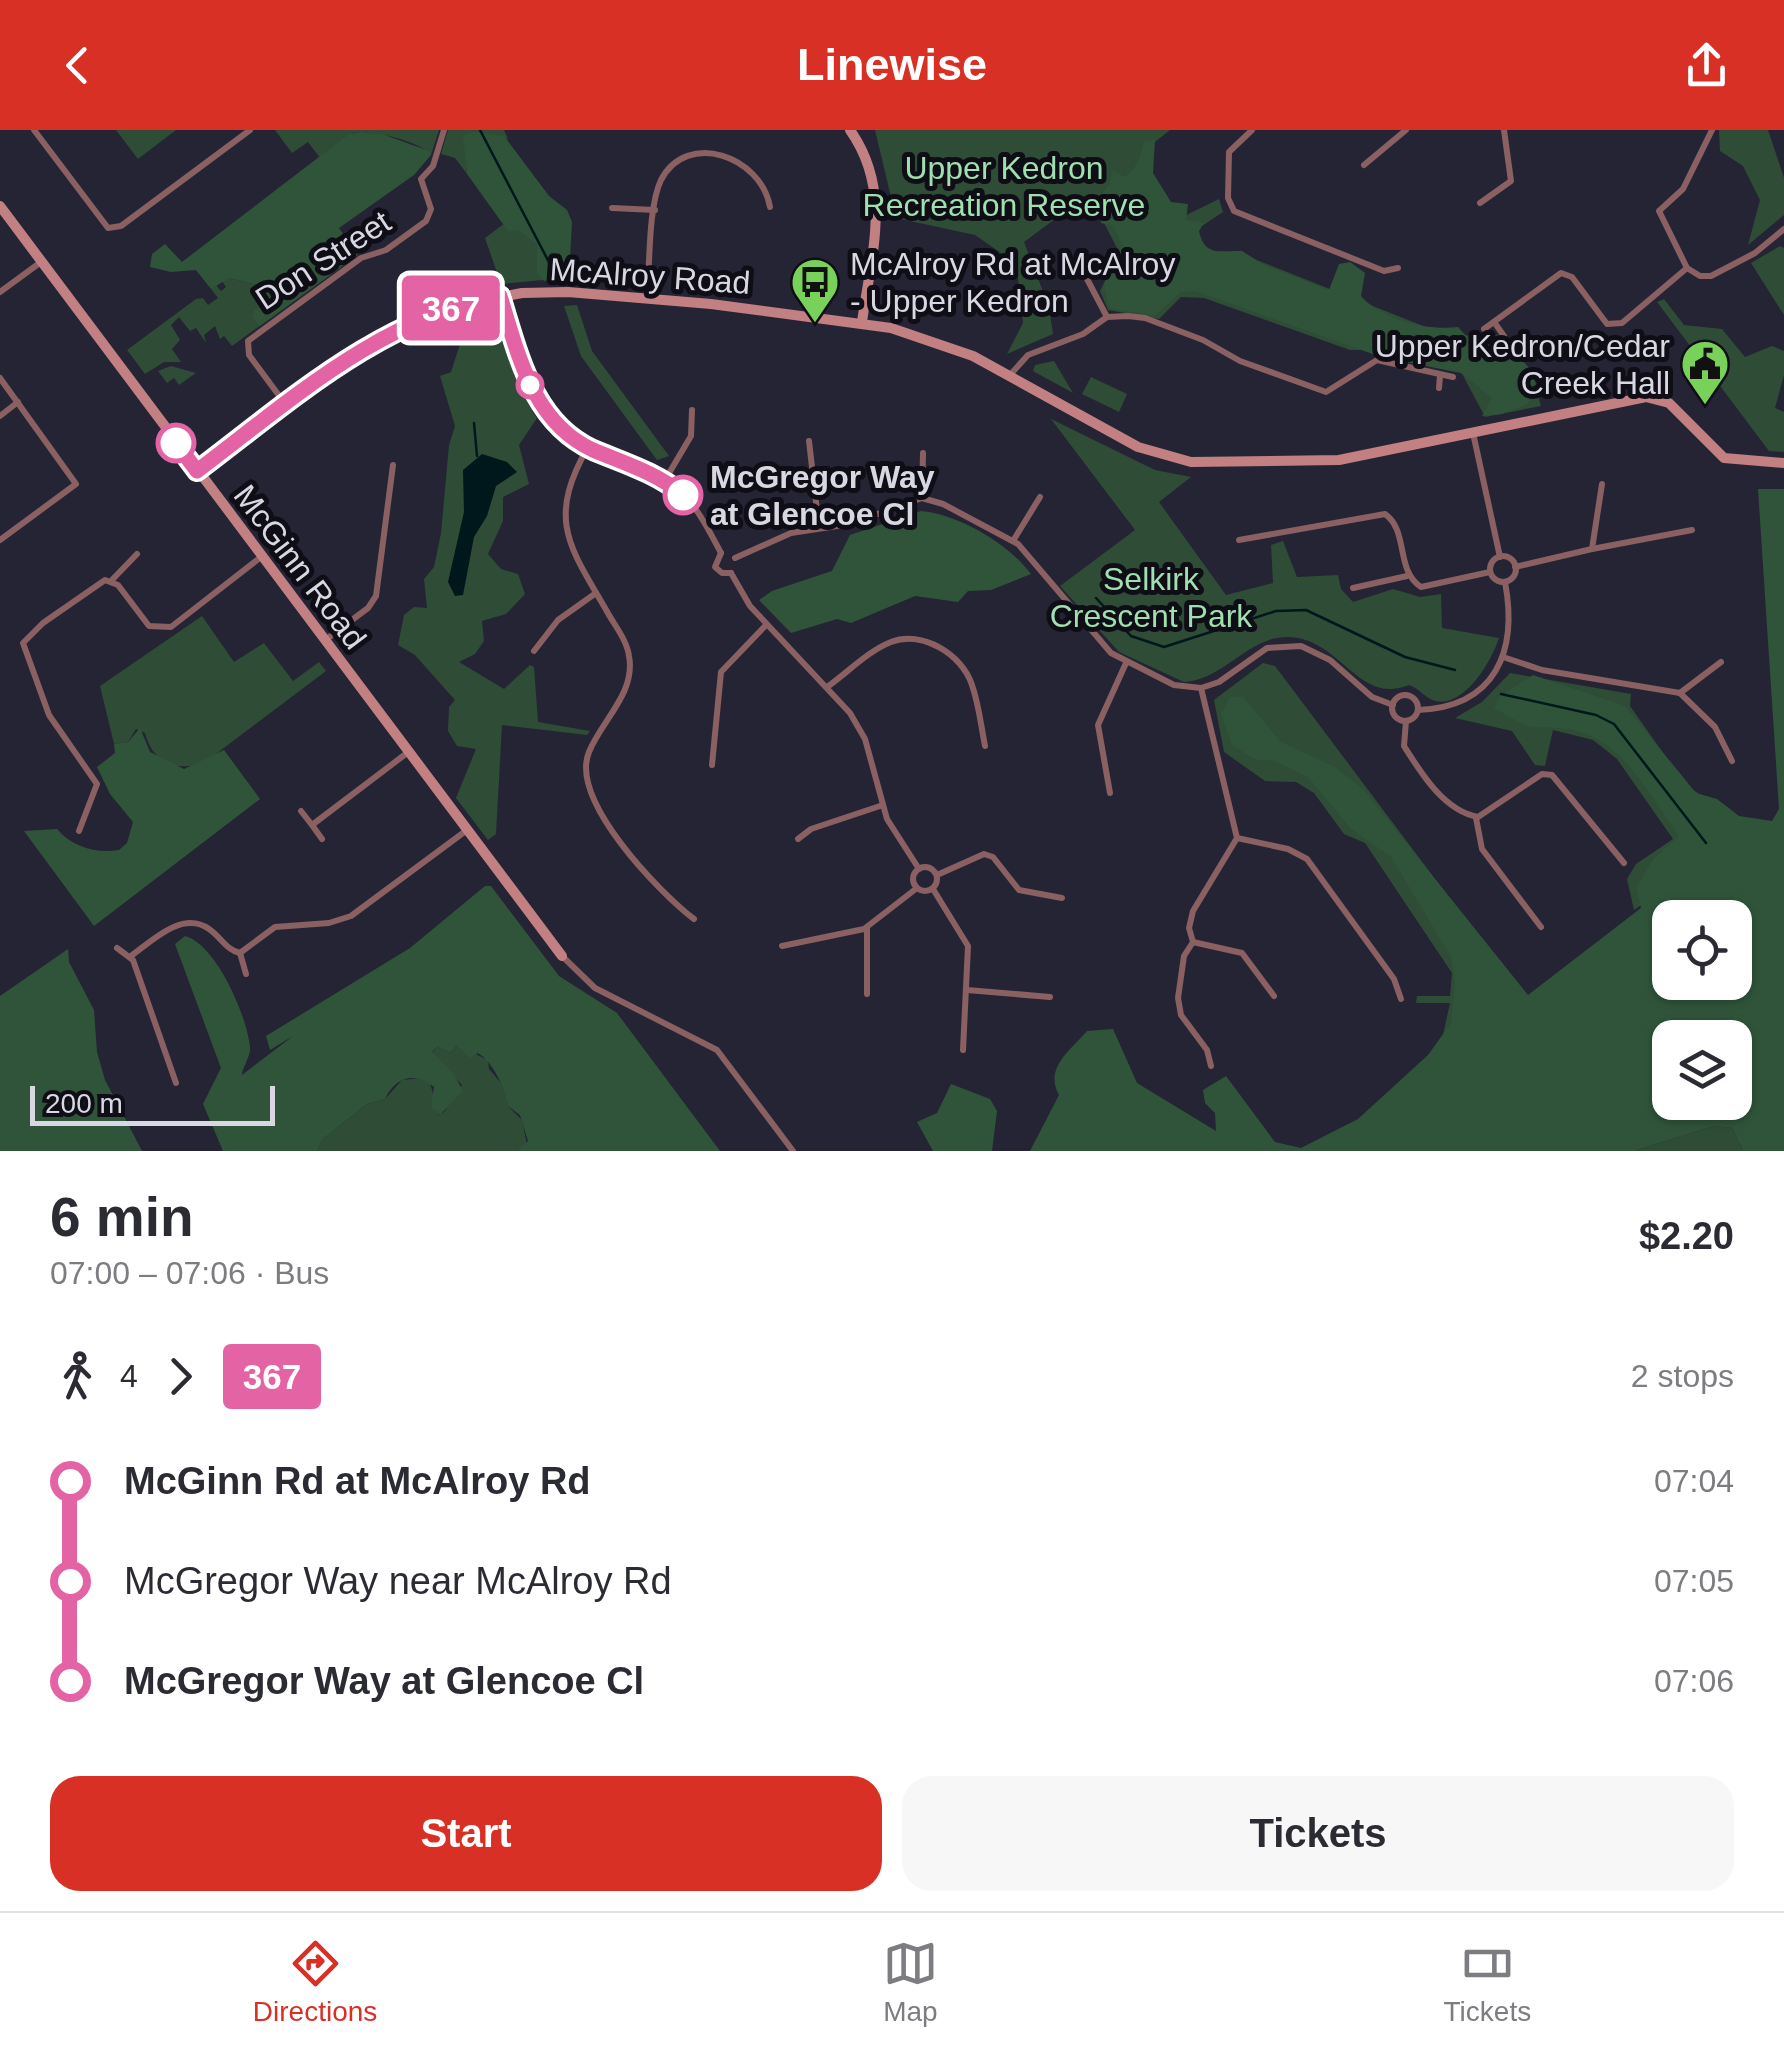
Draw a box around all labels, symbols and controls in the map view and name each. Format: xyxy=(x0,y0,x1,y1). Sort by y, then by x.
icon: back xyxy=(50,38,105,93)
icon: share xyxy=(1679,38,1734,93)
text: Linewise xyxy=(797,39,987,90)
park label: Upper Kedron Recreation Reserve xyxy=(863,150,1145,223)
street label: Don Street xyxy=(249,203,397,317)
place label: McAlroy Rd at McAlroy - Upper Kedron xyxy=(850,246,1175,319)
street label: McAlroy Road xyxy=(549,251,751,301)
bus stop icon: McAlroy Rd at McAlroy - Upper Kedron xyxy=(789,256,841,324)
line badge: 367 xyxy=(394,276,508,340)
text: 367 xyxy=(422,289,480,328)
place label: Upper Kedron/Cedar Creek Hall xyxy=(1375,328,1670,401)
public building icon: Upper Kedron/Cedar Creek Hall xyxy=(1679,338,1731,406)
unlabelled marker xyxy=(517,372,543,398)
unlabelled marker xyxy=(157,424,195,462)
place label: McGregor Way at Glencoe Cl xyxy=(710,459,935,532)
marker: McGregor Way at Glencoe Cl xyxy=(664,476,702,514)
street label: McGinn Road xyxy=(227,478,373,656)
park label: Selkirk Crescent Park xyxy=(1050,561,1253,634)
map controls xyxy=(1652,900,1752,1120)
button: locate xyxy=(1652,900,1752,1000)
button: layers xyxy=(1652,1020,1752,1120)
scale bar xyxy=(30,1081,275,1126)
text: 200 m xyxy=(45,1088,123,1119)
text: 6 min xyxy=(50,1186,194,1248)
text: $2.20 xyxy=(1639,1215,1734,1257)
text: 07:00 – 07:06 · Bus xyxy=(50,1255,329,1291)
icon: walk xyxy=(50,1349,105,1404)
icon: forward xyxy=(153,1349,208,1404)
text: 367 xyxy=(243,1357,301,1396)
text: 4 xyxy=(120,1358,138,1394)
text: 2 stops xyxy=(1631,1358,1734,1394)
text: McGinn Rd at McAlroy Rd xyxy=(124,1460,591,1502)
text: 07:04 xyxy=(1654,1463,1734,1499)
text: McGregor Way near McAlroy Rd xyxy=(124,1560,672,1602)
text: 07:05 xyxy=(1654,1563,1734,1599)
text: McGregor Way at Glencoe Cl xyxy=(124,1660,644,1702)
text: 07:06 xyxy=(1654,1663,1734,1699)
button: Start xyxy=(50,1776,882,1891)
button: Tickets xyxy=(902,1776,1734,1891)
tab: Directions xyxy=(253,1936,377,2028)
tab: Map xyxy=(883,1936,938,2028)
tab: Tickets xyxy=(1444,1936,1531,2028)

